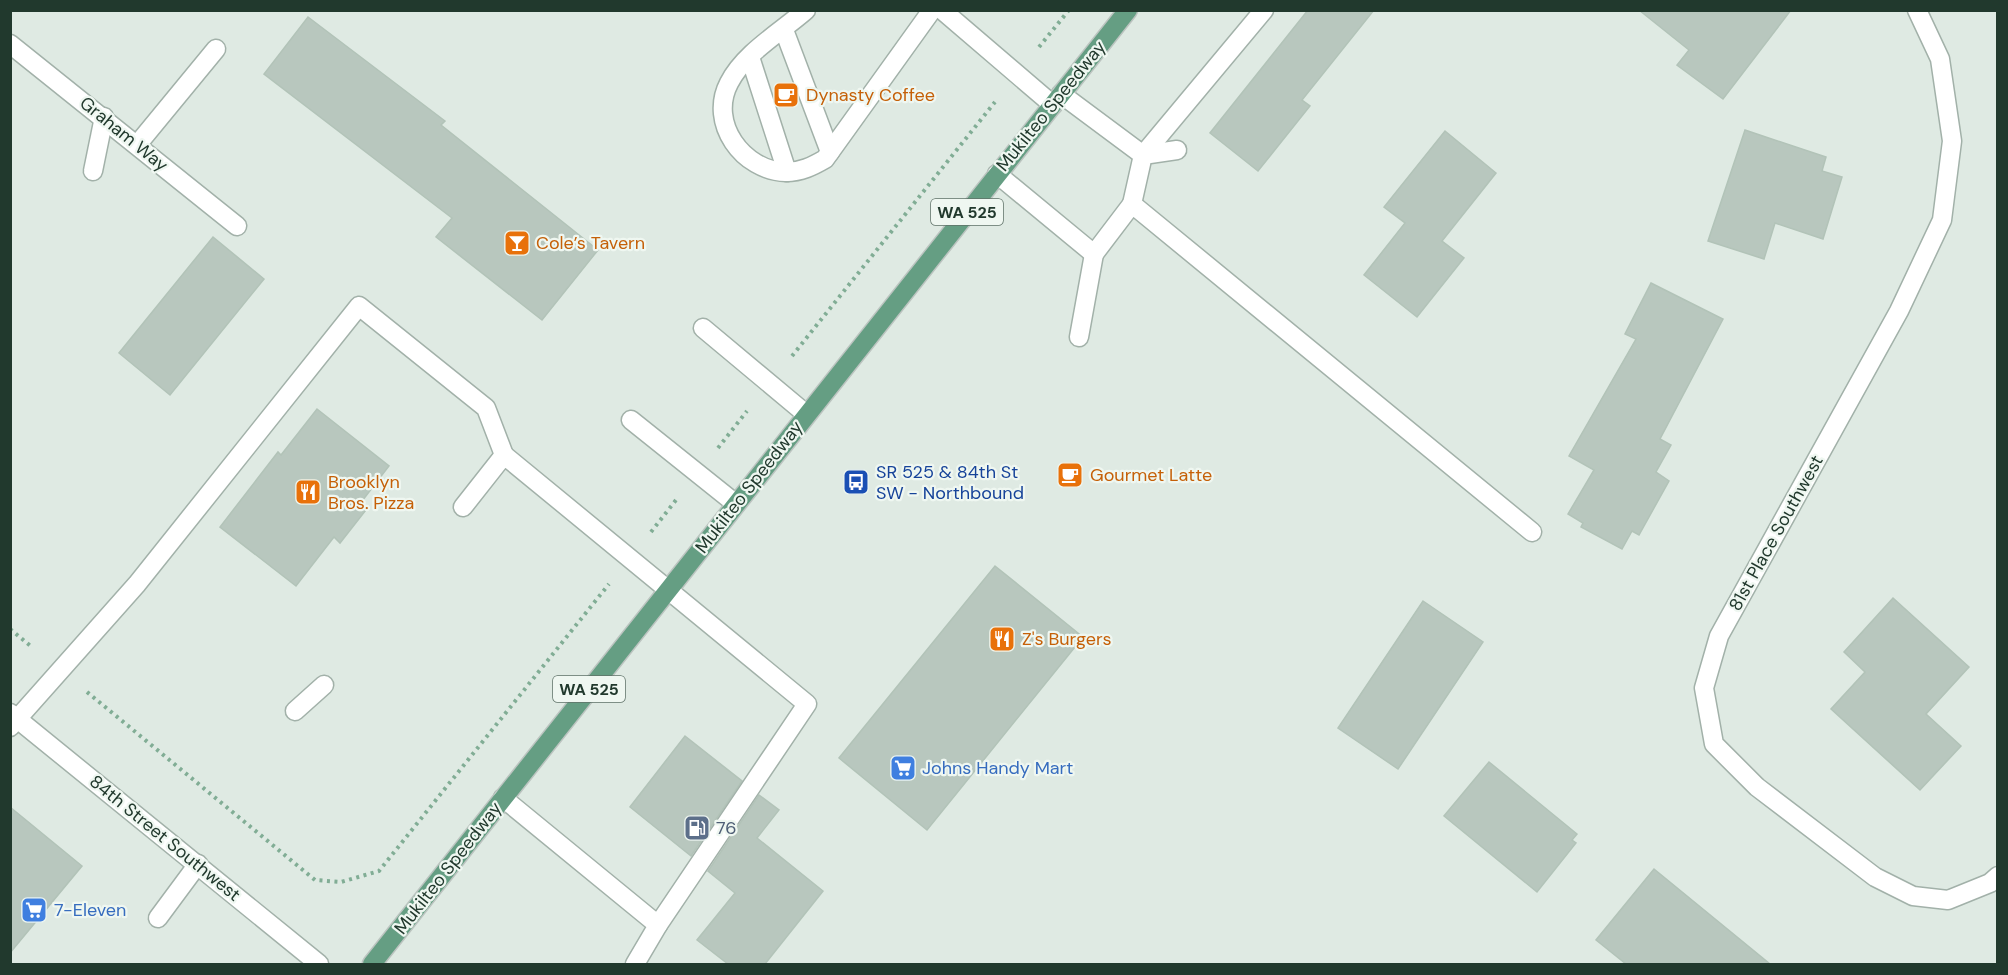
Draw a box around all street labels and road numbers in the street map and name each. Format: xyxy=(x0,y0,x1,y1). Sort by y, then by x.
street label: Mukilteo Speedway xyxy=(991,36,1111,176)
street label: Graham Way xyxy=(75,91,173,177)
road number: WA 525 xyxy=(931,199,1003,225)
street label: Mukilteo Speedway xyxy=(690,416,808,558)
street label: 81st Place Southwest xyxy=(1723,451,1829,615)
road number: WA 525 xyxy=(553,676,625,702)
street label: 84th Street Southwest xyxy=(84,770,246,906)
street label: Mukilteo Speedway xyxy=(389,797,507,939)

